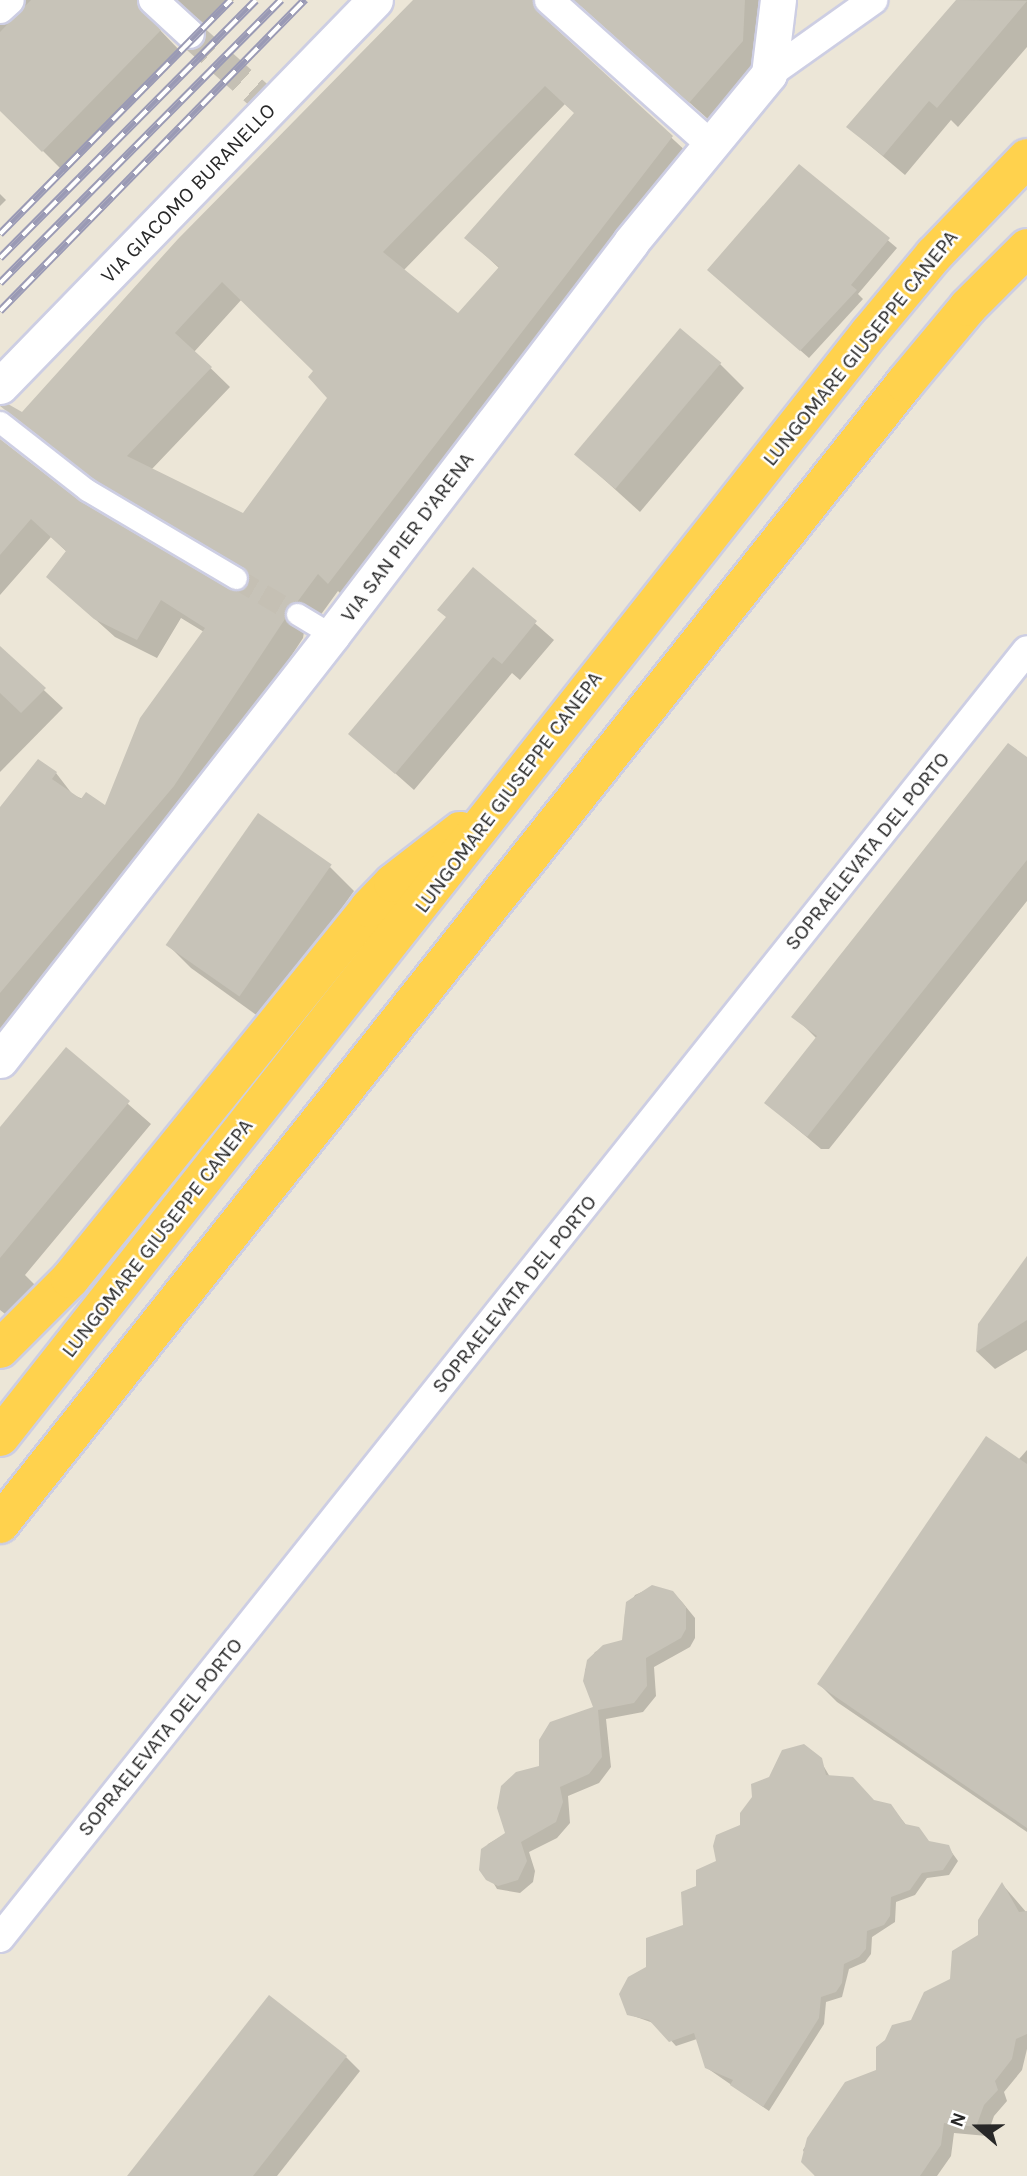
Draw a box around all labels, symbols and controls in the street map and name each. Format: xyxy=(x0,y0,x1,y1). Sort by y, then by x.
street label: VIA GIACOMO BURANELLO xyxy=(96,98,280,288)
street label: LUNGOMARE GIUSEPPE CANEPA xyxy=(757,225,963,471)
street label: VIA SAN PIER D'ARENA xyxy=(335,447,479,627)
street label: LUNGOMARE GIUSEPPE CANEPA xyxy=(409,666,607,918)
street label: SOPRAELEVATA DEL PORTO xyxy=(779,747,955,955)
street label: LUNGOMARE GIUSEPPE CANEPA xyxy=(56,1114,258,1362)
street label: SOPRAELEVATA DEL PORTO xyxy=(426,1190,602,1398)
street label: SOPRAELEVATA DEL PORTO xyxy=(72,1633,248,1841)
north arrow xyxy=(943,2092,1013,2162)
text: N xyxy=(946,2110,971,2130)

